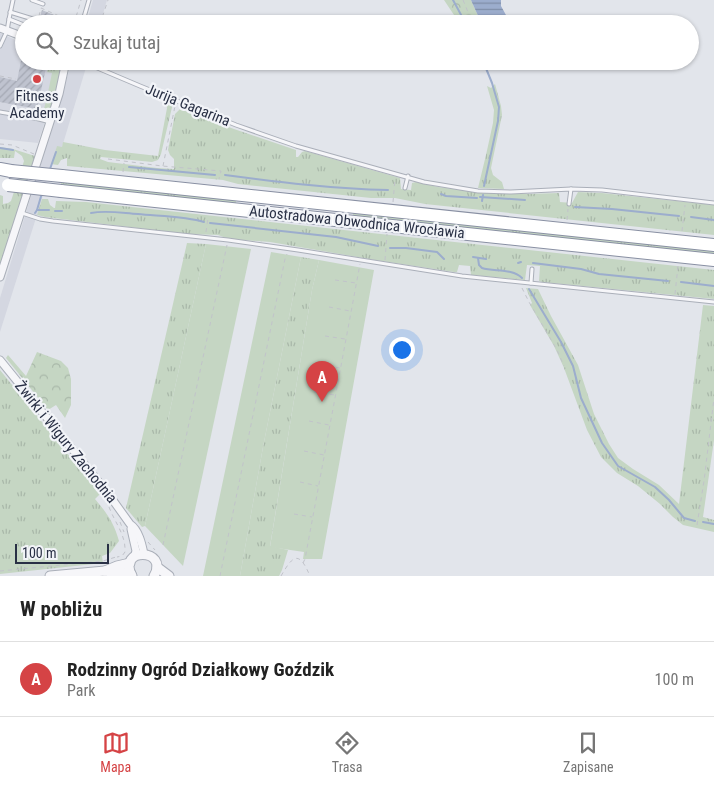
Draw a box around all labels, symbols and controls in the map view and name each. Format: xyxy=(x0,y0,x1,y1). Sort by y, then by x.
search box xyxy=(15,15,699,70)
icon: search xyxy=(33,29,61,57)
text: Szukaj tutaj xyxy=(73,31,160,54)
marker: Fitness Academy xyxy=(31,73,43,85)
street label: Jurija Gagarina xyxy=(143,80,233,130)
place label: Fitness Academy xyxy=(10,87,64,122)
street label: Autostradowa Obwodnica Wrocławia xyxy=(248,202,466,242)
your location xyxy=(389,337,415,363)
pin: A xyxy=(306,361,338,402)
street label: Żwirki i Wigury Zachodnia xyxy=(11,377,121,507)
scale bar xyxy=(15,541,109,564)
text: 100 m xyxy=(22,545,57,561)
text: W pobliżu xyxy=(20,597,102,621)
text: Rodzinny Ogród Działkowy Goździk xyxy=(67,658,334,681)
text: A xyxy=(31,670,41,689)
text: 100 m xyxy=(655,670,694,689)
text: Park xyxy=(67,681,96,700)
tab: Mapa xyxy=(100,729,131,775)
tab: Trasa xyxy=(332,729,362,775)
tab: Zapisane xyxy=(563,729,614,775)

